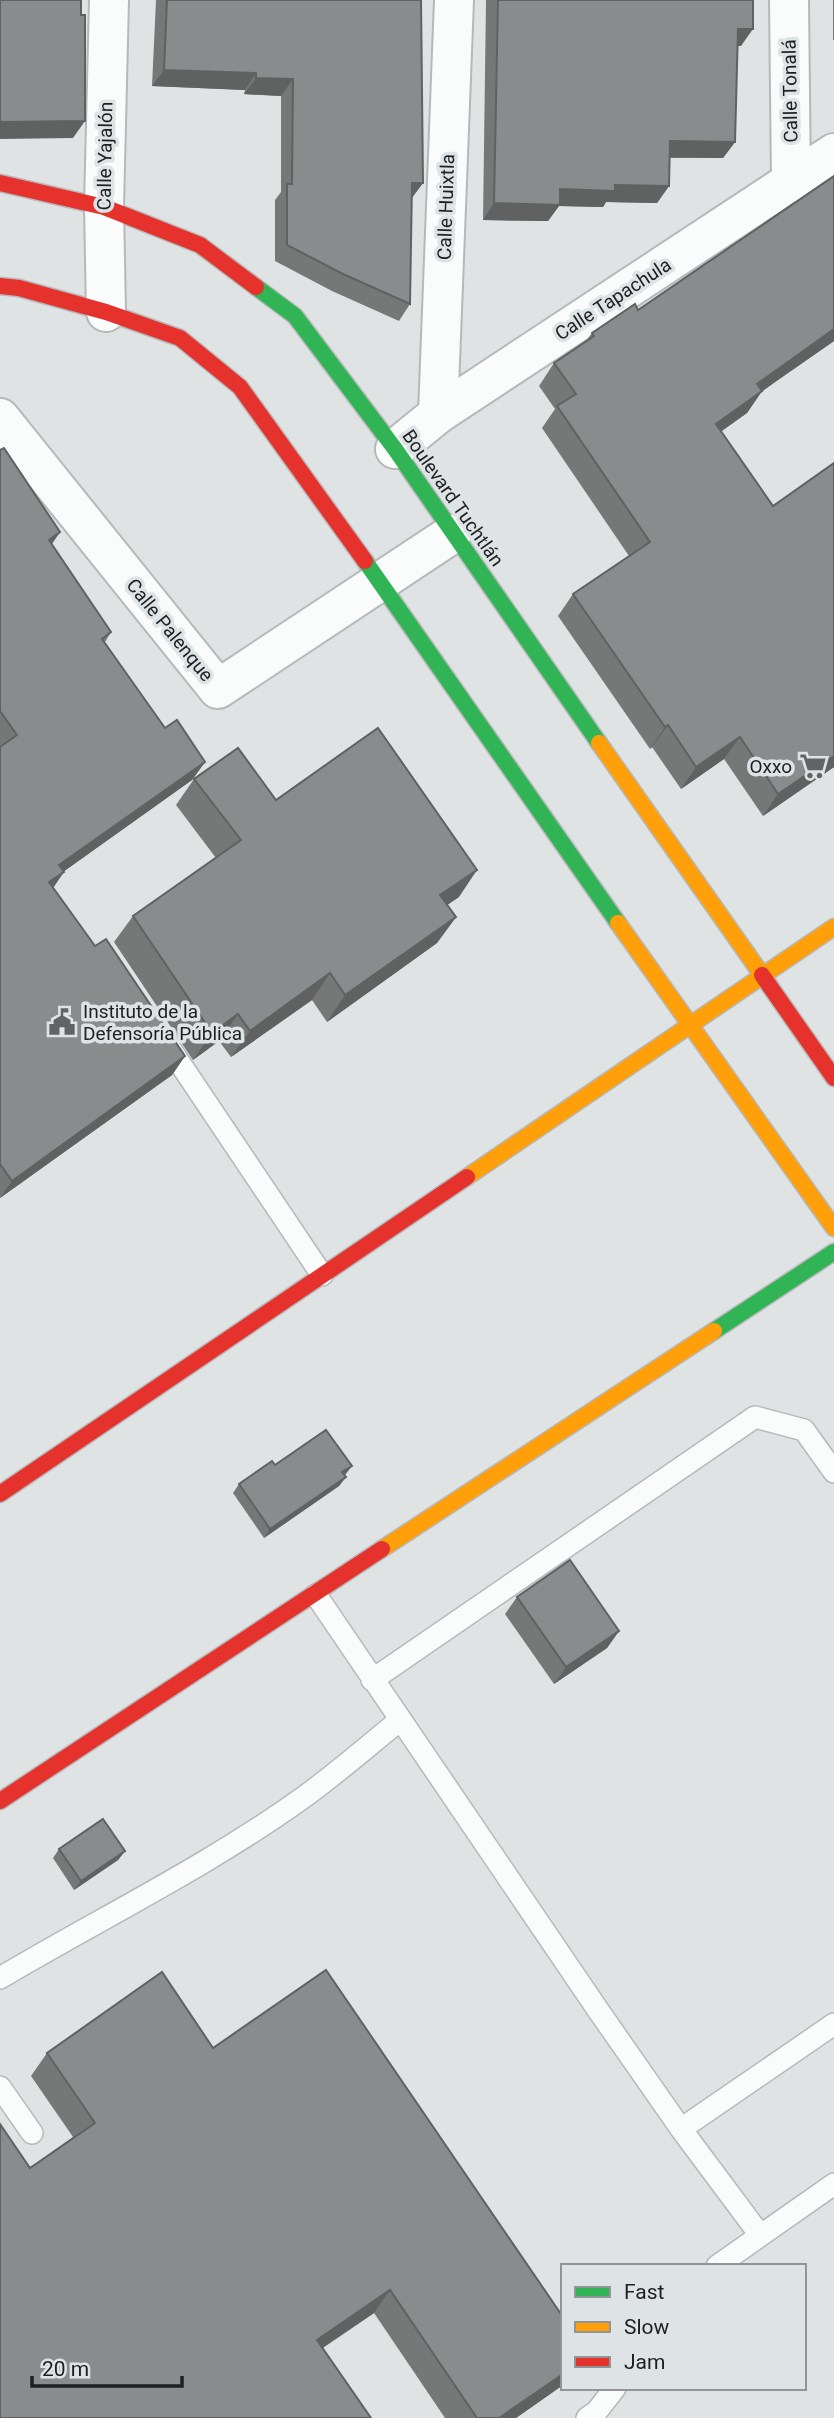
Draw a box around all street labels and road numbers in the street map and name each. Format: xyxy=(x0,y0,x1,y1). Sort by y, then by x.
street label: Calle Tonalá xyxy=(778,39,802,143)
street label: Calle Yajalón xyxy=(93,101,117,211)
street label: Calle Huixtla xyxy=(433,154,459,260)
street label: Calle Tapachula xyxy=(551,253,675,345)
street label: Boulevard Tuchtlán xyxy=(397,425,509,571)
street label: Calle Palenque xyxy=(122,574,218,686)

